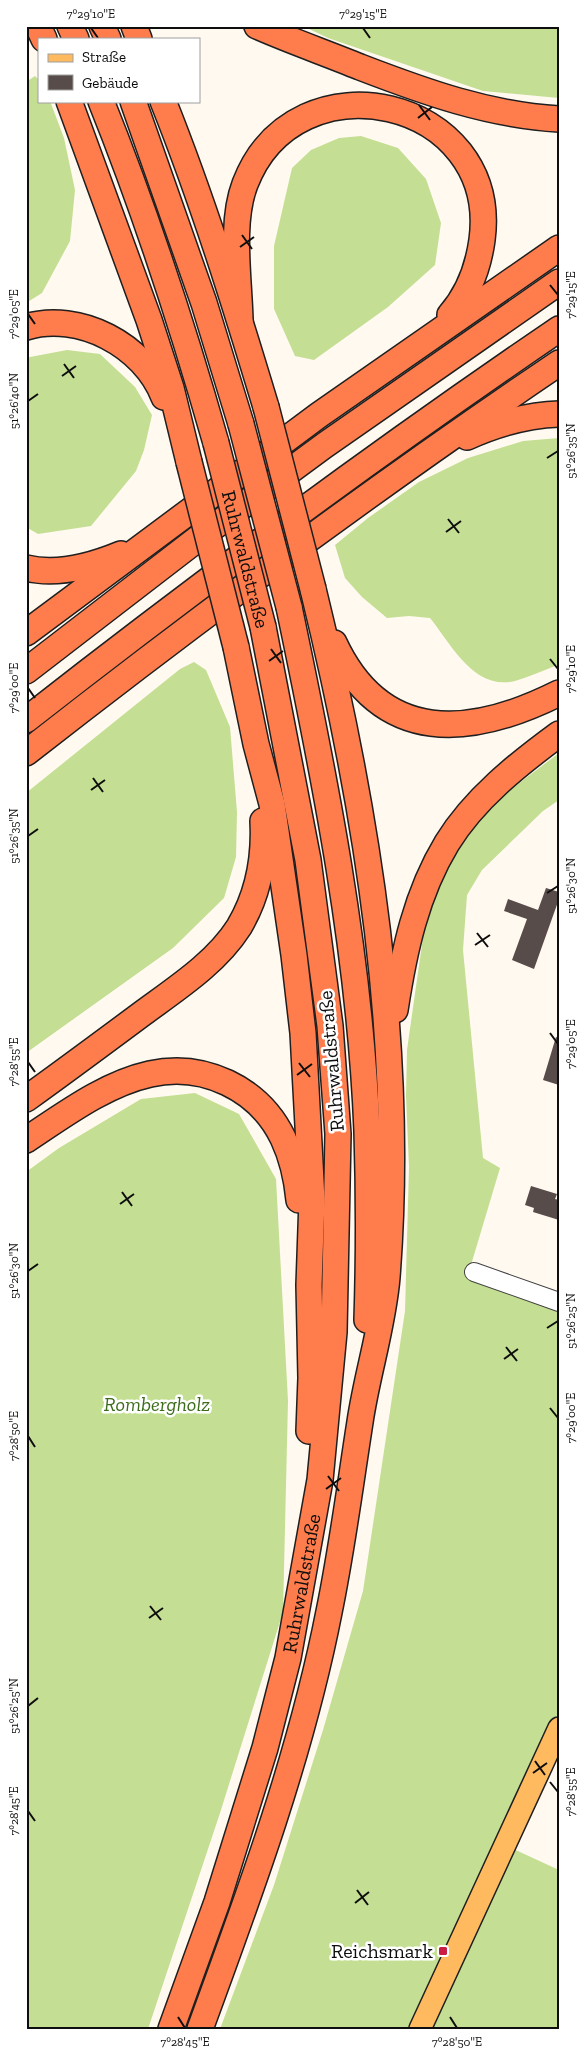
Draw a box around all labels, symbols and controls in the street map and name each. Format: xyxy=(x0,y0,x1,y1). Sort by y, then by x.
text: 7°29'10"E xyxy=(67,7,115,21)
text: 7°29'15"E xyxy=(339,7,387,21)
legend xyxy=(38,38,200,102)
text: Straße xyxy=(82,48,126,66)
text: Gebäude xyxy=(82,74,138,92)
text: 7°29'15"E xyxy=(564,271,578,319)
text: 7°29'05"E xyxy=(7,289,21,339)
text: 51°26'40"N xyxy=(7,373,21,429)
text: 51°26'35"N xyxy=(564,423,578,479)
street label: Ruhrwaldstraße xyxy=(217,488,275,631)
text: 7°29'10"E xyxy=(564,645,578,693)
text: 7°29'00"E xyxy=(7,663,21,713)
text: 51°26'35"N xyxy=(7,808,21,864)
text: 51°26'30"N xyxy=(564,858,578,914)
street label: Ruhrwaldstraße xyxy=(313,990,349,1132)
text: 7°29'05"E xyxy=(564,1019,578,1069)
text: 7°28'55"E xyxy=(7,1037,21,1087)
text: 51°26'30"N xyxy=(7,1243,21,1299)
text: 51°26'25"N xyxy=(564,1293,578,1349)
park label: Rombergholz xyxy=(104,1392,210,1416)
text: 7°29'00"E xyxy=(564,1393,578,1443)
text: 7°28'50"E xyxy=(7,1411,21,1461)
street label: Ruhrwaldstraße xyxy=(277,1512,326,1655)
text: 51°26'25"N xyxy=(7,1678,21,1734)
text: 7°28'55"E xyxy=(564,1767,578,1817)
text: 7°28'45"E xyxy=(7,1786,21,1836)
place label: Reichsmark xyxy=(331,1939,434,1963)
marker: Reichsmark xyxy=(437,1945,449,1957)
text: 7°28'45"E xyxy=(160,2035,210,2049)
text: 7°28'50"E xyxy=(432,2035,482,2049)

